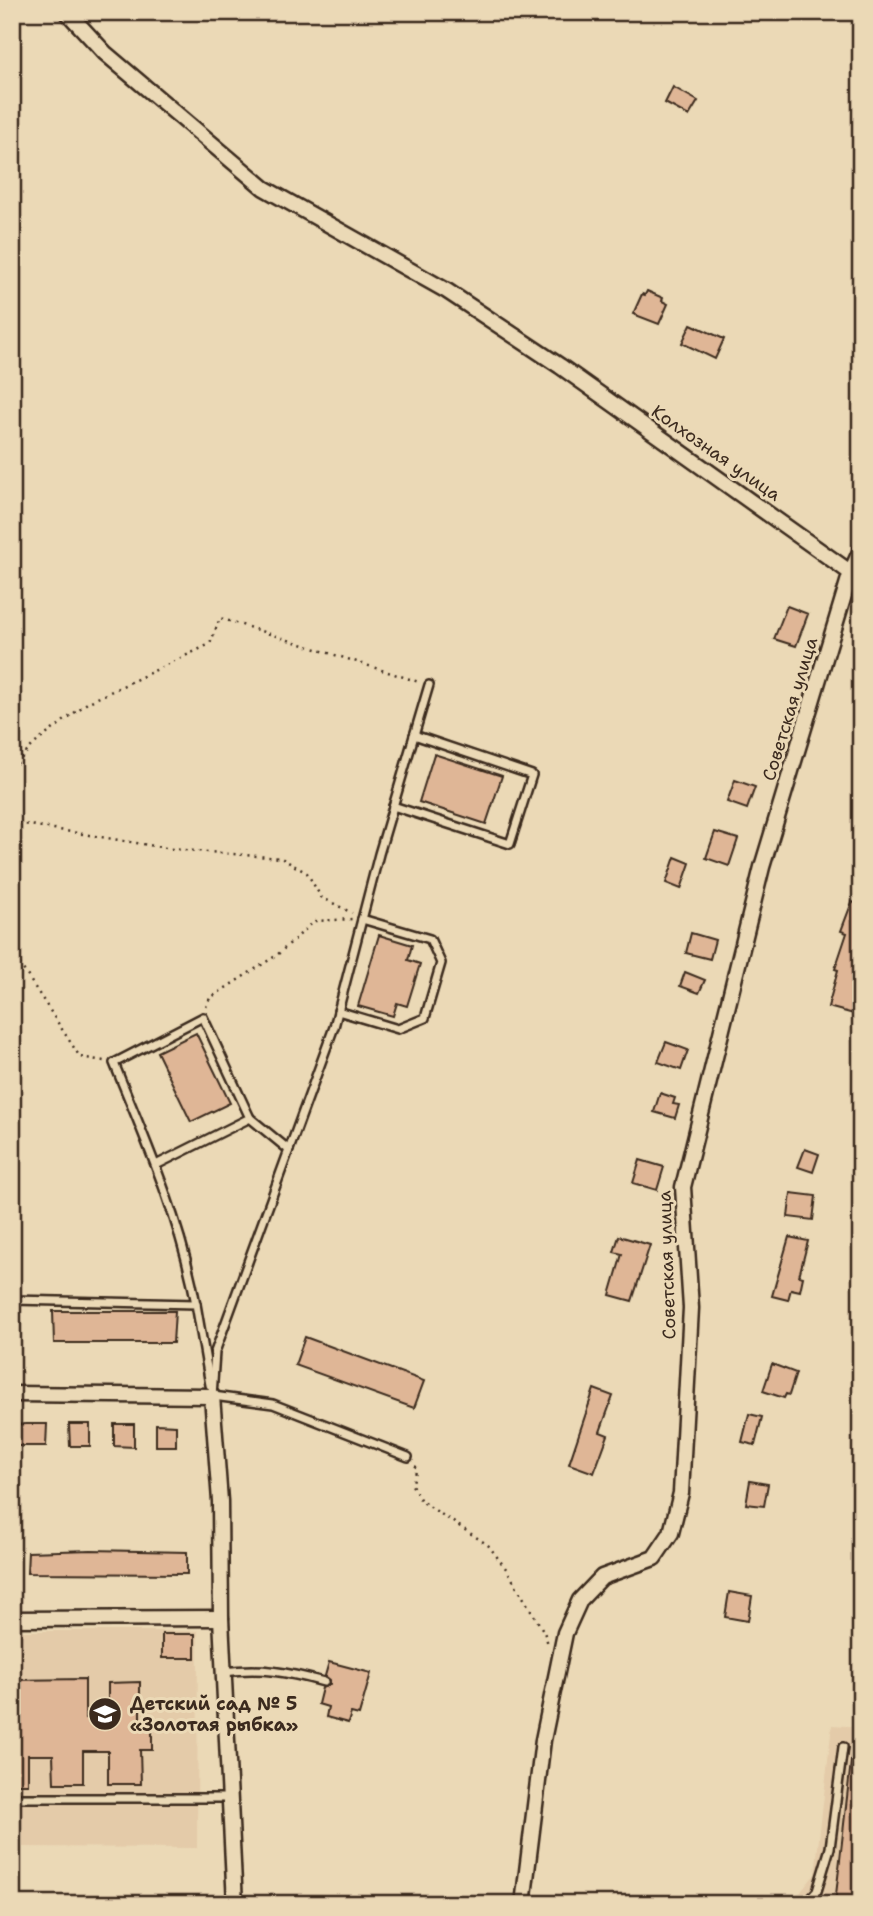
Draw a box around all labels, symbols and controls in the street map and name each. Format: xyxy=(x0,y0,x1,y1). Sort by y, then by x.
street label: Колхозная улица xyxy=(647,399,785,507)
street label: Советская улица xyxy=(757,634,823,784)
street label: Советская улица xyxy=(652,1190,682,1340)
place label: Детский сад № 5 «Золотая рыбка» xyxy=(130,1692,298,1737)
school or university icon: Детский сад № 5 «Золотая рыбка» xyxy=(86,1695,124,1733)

